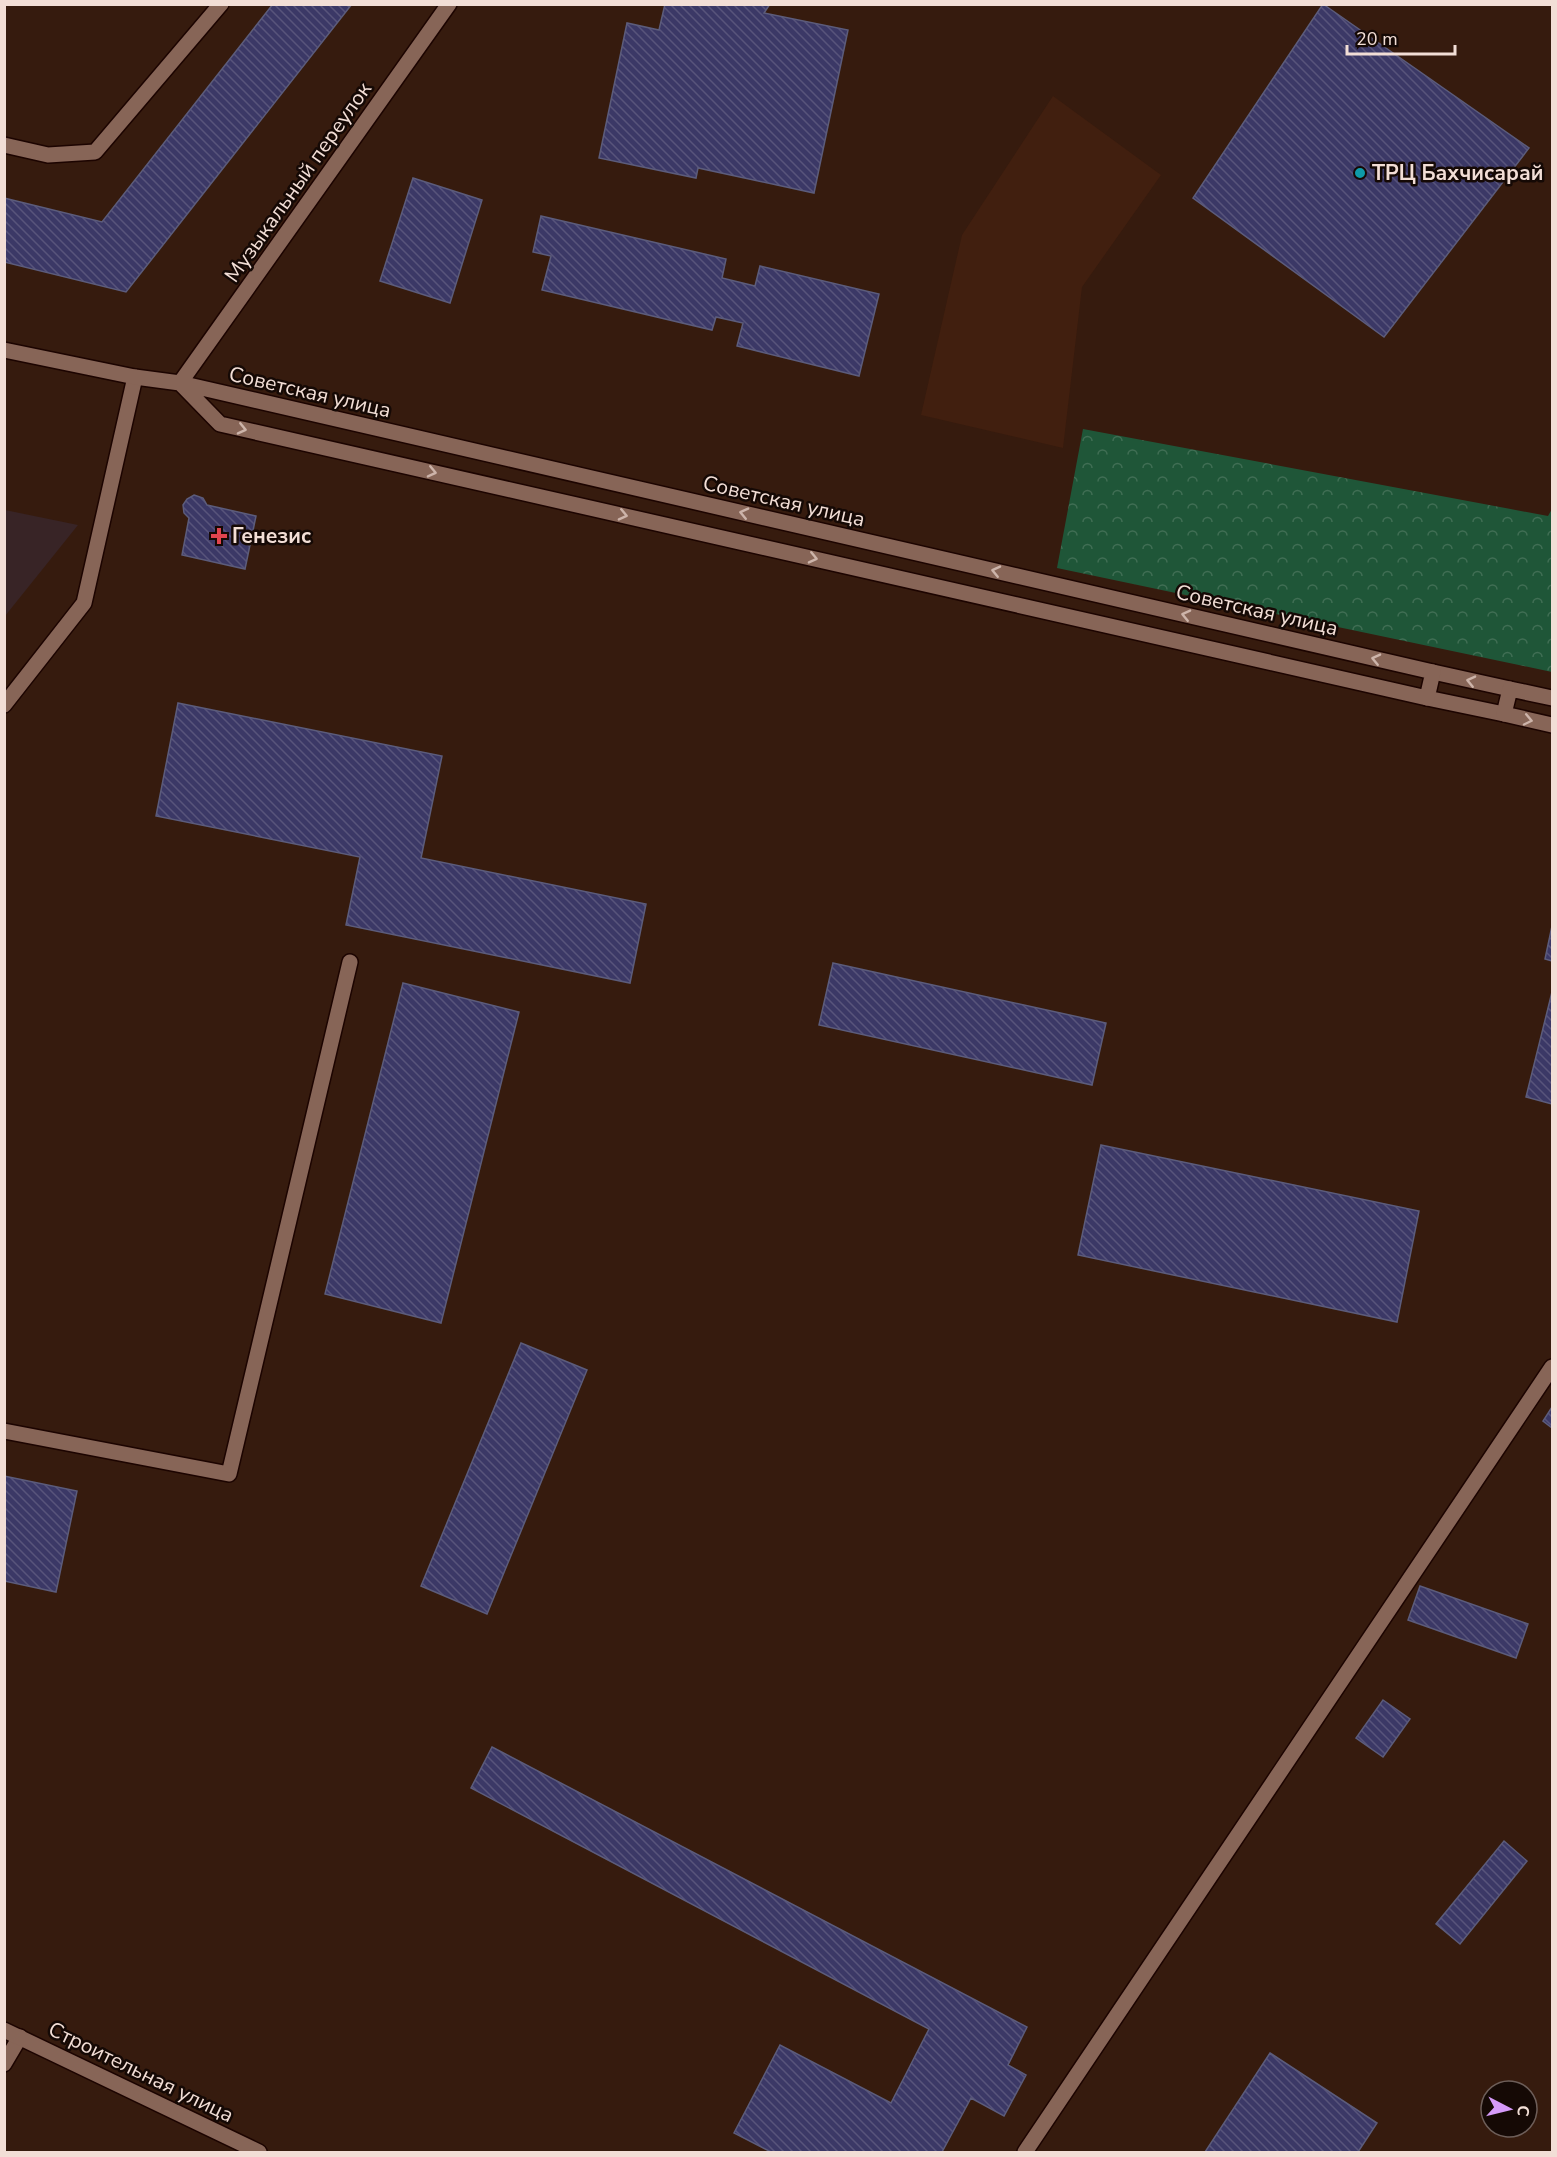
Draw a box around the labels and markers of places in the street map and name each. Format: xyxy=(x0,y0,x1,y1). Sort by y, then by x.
place label: ТРЦ Бахчисарай xyxy=(1372,159,1543,187)
marker: ТРЦ Бахчисарай xyxy=(1353,166,1367,180)
place label: Генезис xyxy=(232,522,311,550)
marker: Генезис xyxy=(210,527,228,545)

